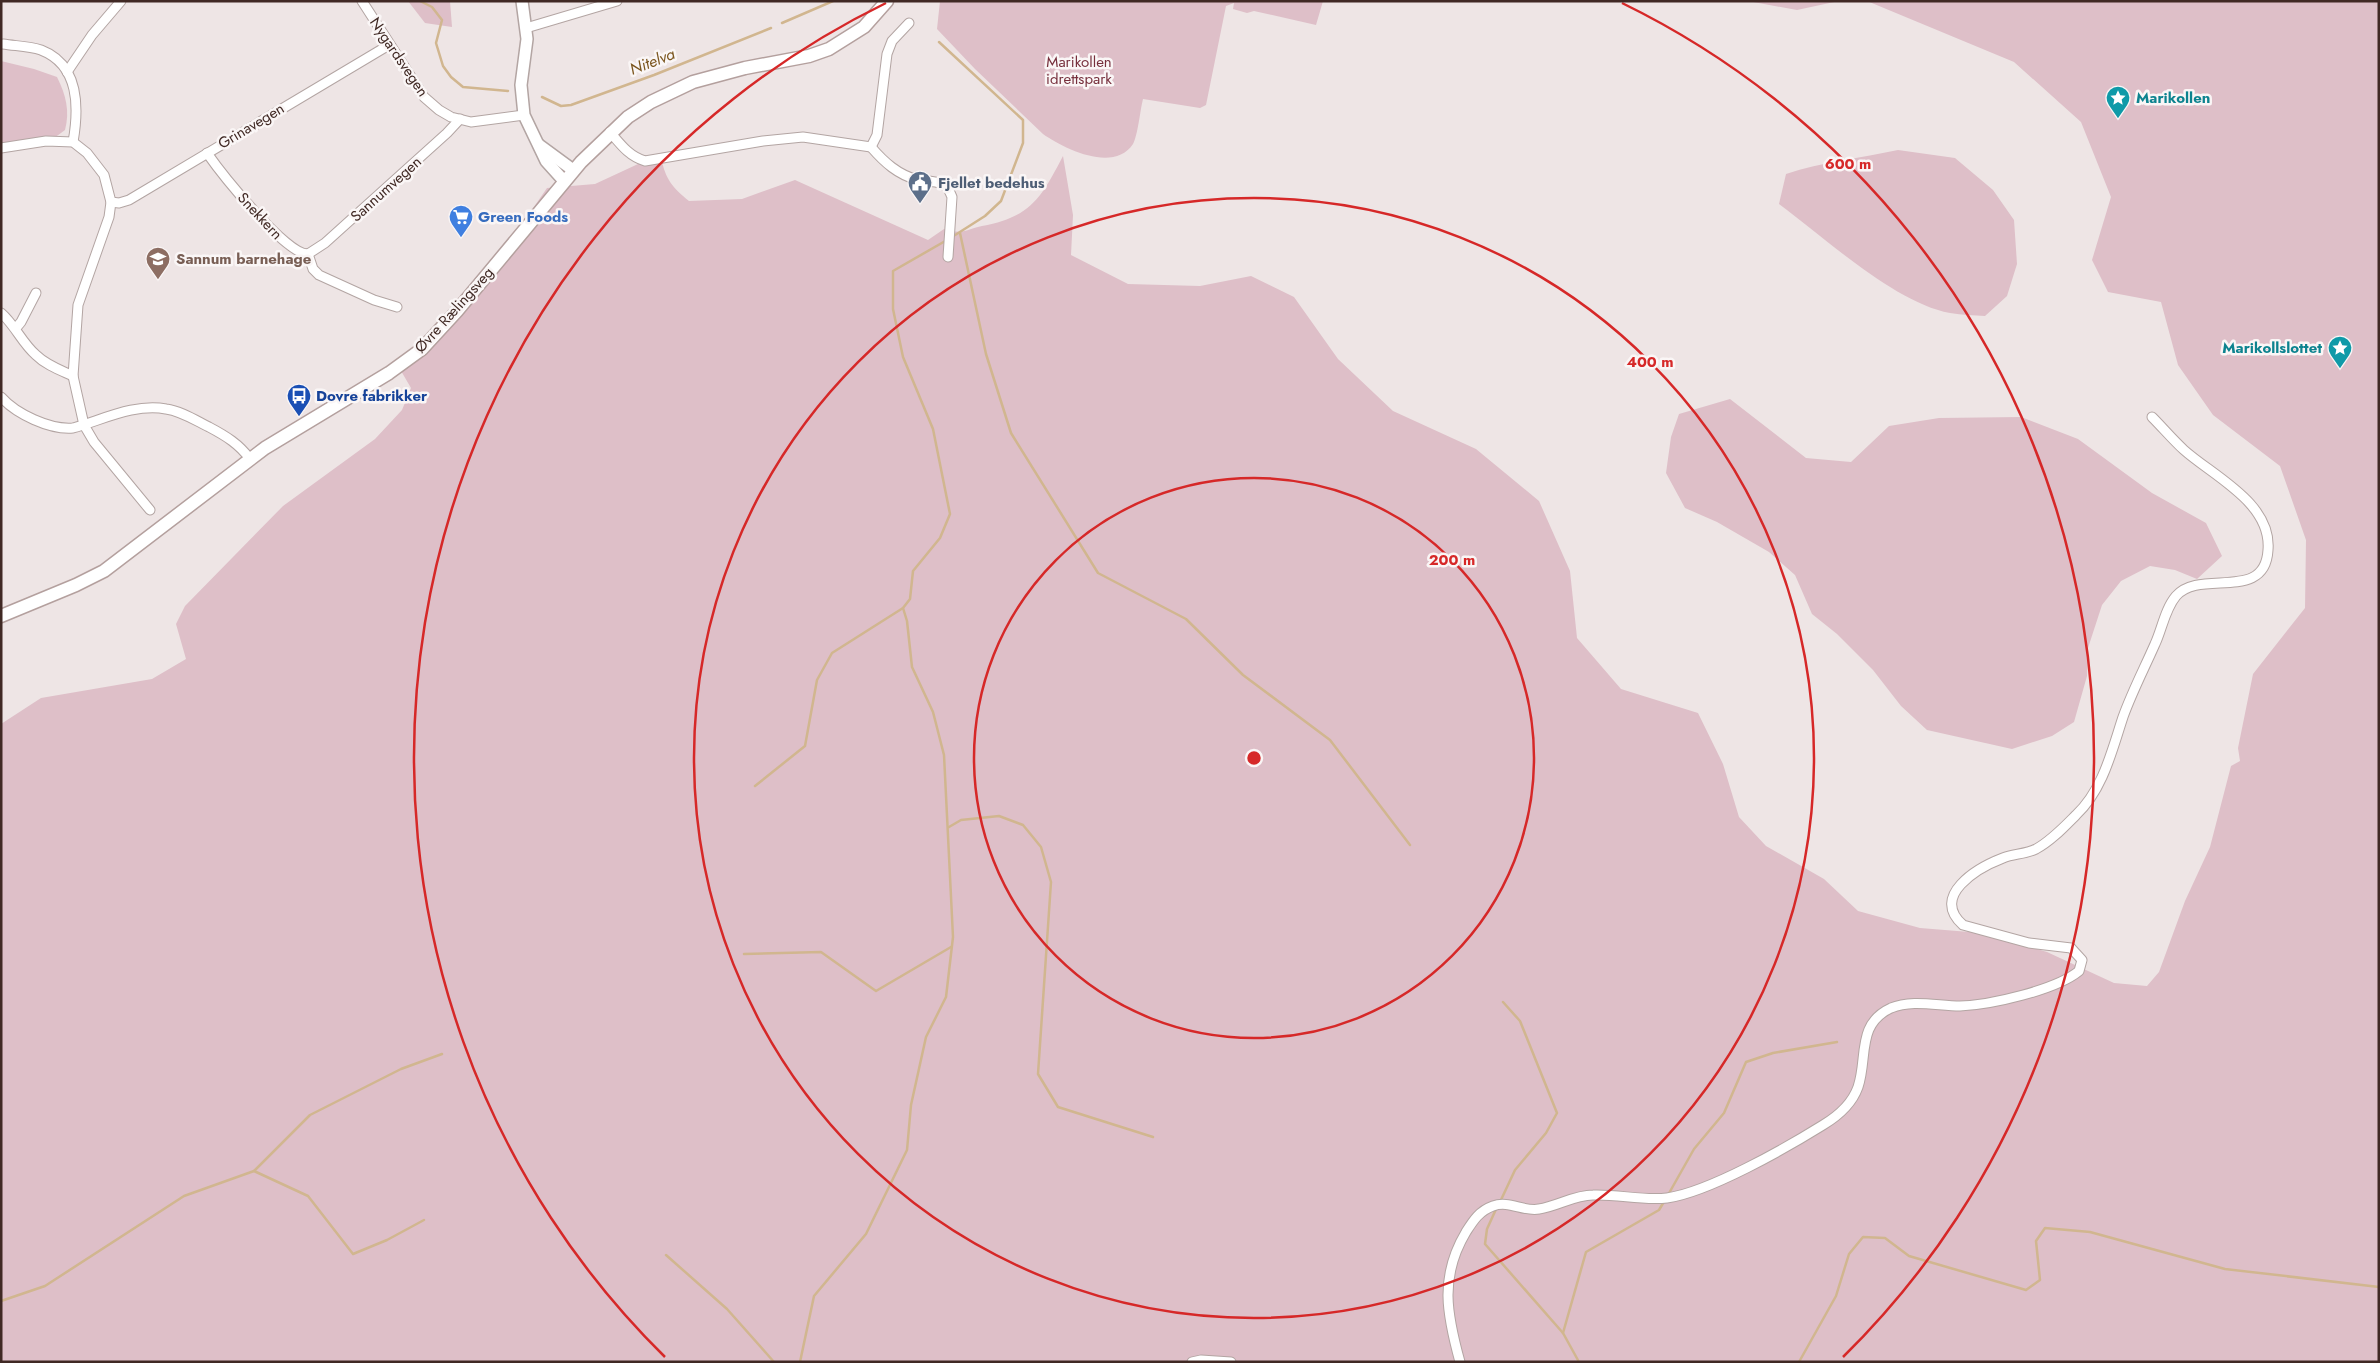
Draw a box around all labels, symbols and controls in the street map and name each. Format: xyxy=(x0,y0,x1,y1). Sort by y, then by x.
street label: Nygardsvegen xyxy=(364,13,434,101)
water label: Nitelva xyxy=(626,42,678,81)
park label: Marikollen idrettspark xyxy=(1046,51,1112,90)
place icon: Marikollen xyxy=(2105,85,2131,119)
place label: Marikollen xyxy=(2136,87,2210,109)
street label: Grinavegen xyxy=(214,98,288,154)
street label: Sannumvegen xyxy=(346,151,426,227)
text: 600 m xyxy=(1825,153,1871,175)
public building icon: Fjellet bedehus xyxy=(907,170,933,204)
place label: Fjellet bedehus xyxy=(938,172,1045,194)
street label: Snekkern xyxy=(232,187,288,245)
supermarket icon: Green Foods xyxy=(448,204,474,238)
place label: Green Foods xyxy=(478,206,568,228)
school or university icon: Sannum barnehage xyxy=(145,246,171,280)
place label: Sannum barnehage xyxy=(176,248,312,270)
street label: Øvre Rælingsveg xyxy=(409,262,499,358)
place icon: Marikollslottet xyxy=(2327,335,2353,369)
place label: Marikollslottet xyxy=(2222,337,2322,359)
text: 400 m xyxy=(1626,351,1674,373)
bus stop icon: Dovre fabrikker xyxy=(286,383,312,417)
place label: Dovre fabrikker xyxy=(316,385,428,407)
text: 200 m xyxy=(1429,549,1475,571)
centre of rings xyxy=(1245,749,1263,767)

